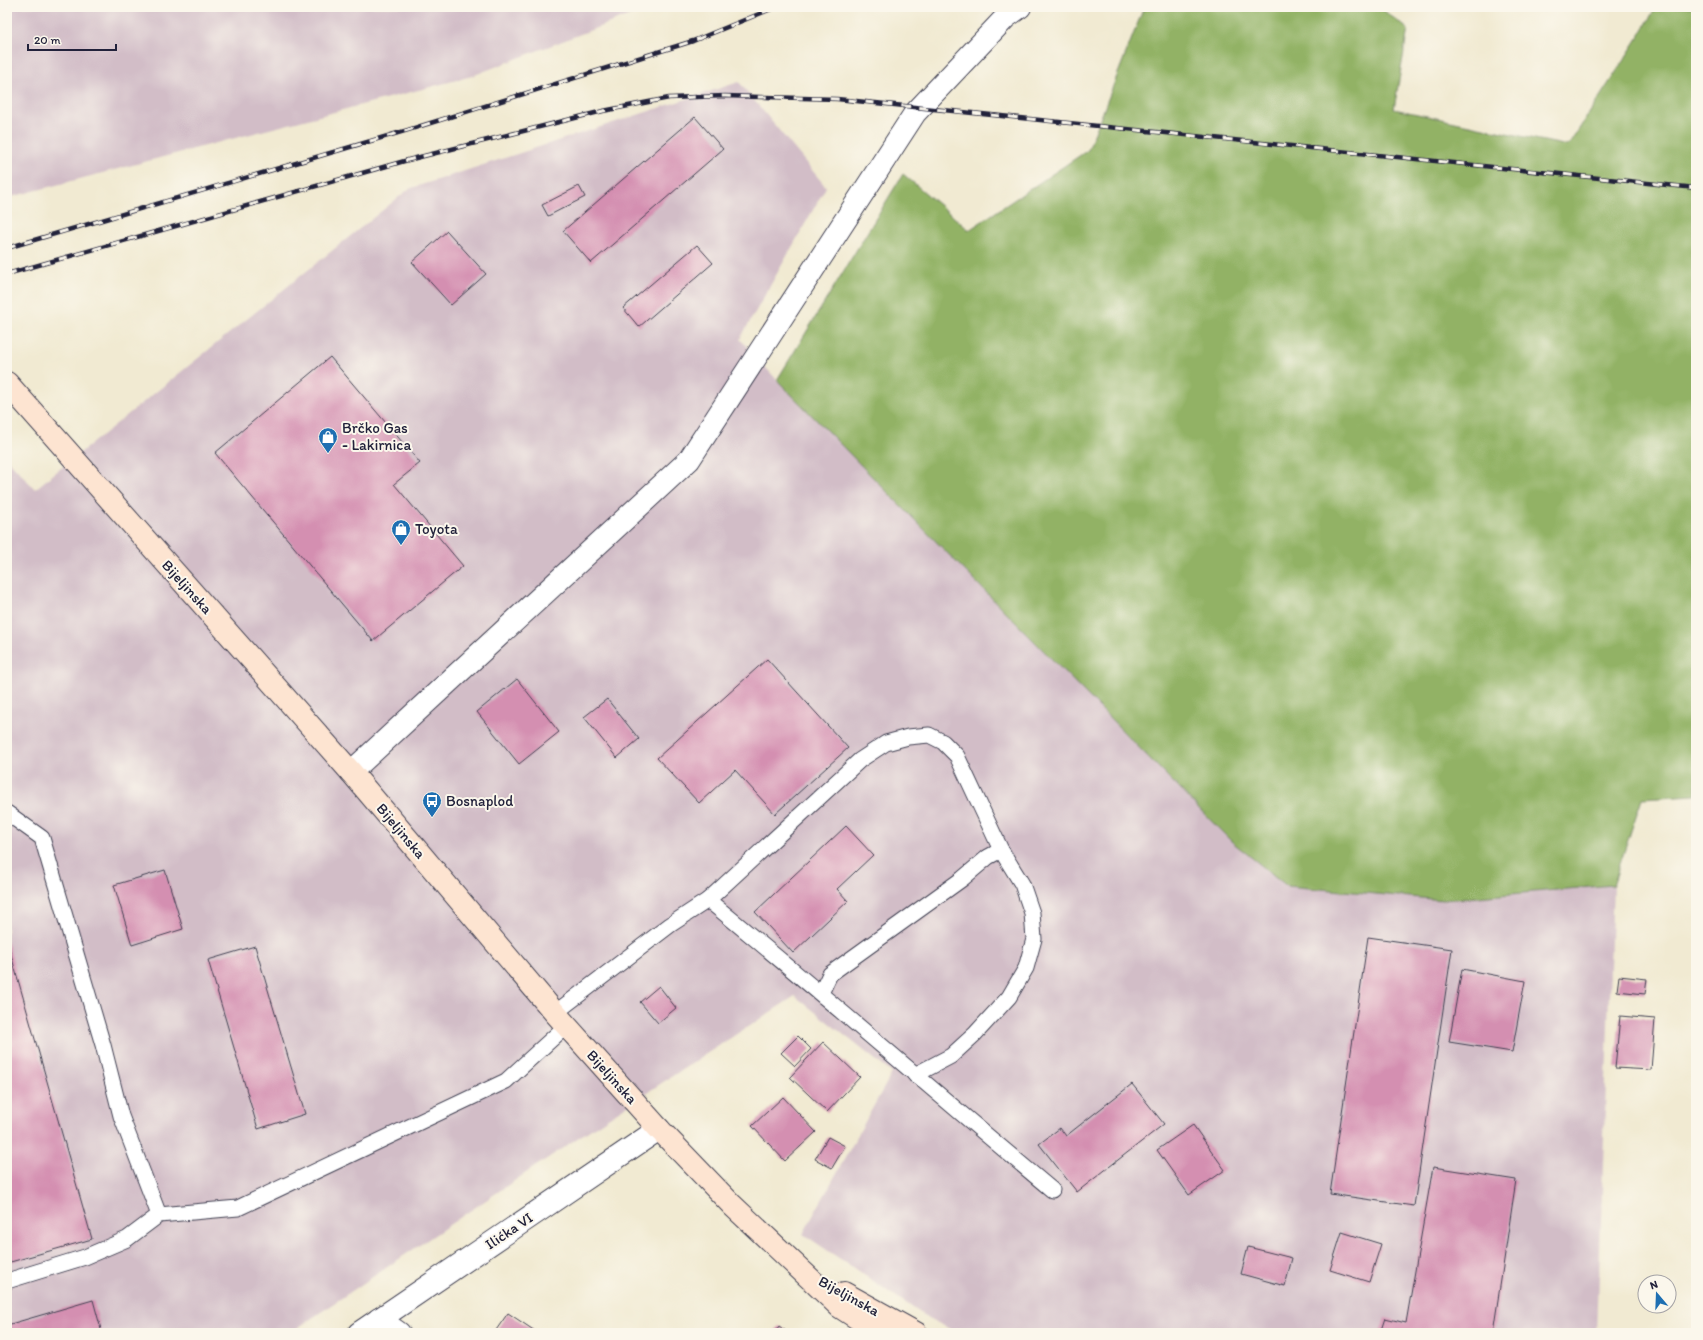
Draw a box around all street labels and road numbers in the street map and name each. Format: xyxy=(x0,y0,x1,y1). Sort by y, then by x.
street label: Bijeljinska xyxy=(158,556,216,618)
street label: Bijeljinska xyxy=(373,800,429,863)
street label: Bijeljinska xyxy=(583,1046,641,1108)
street label: Ilićka VI xyxy=(482,1209,536,1253)
street label: Bijeljinska xyxy=(815,1272,883,1320)

